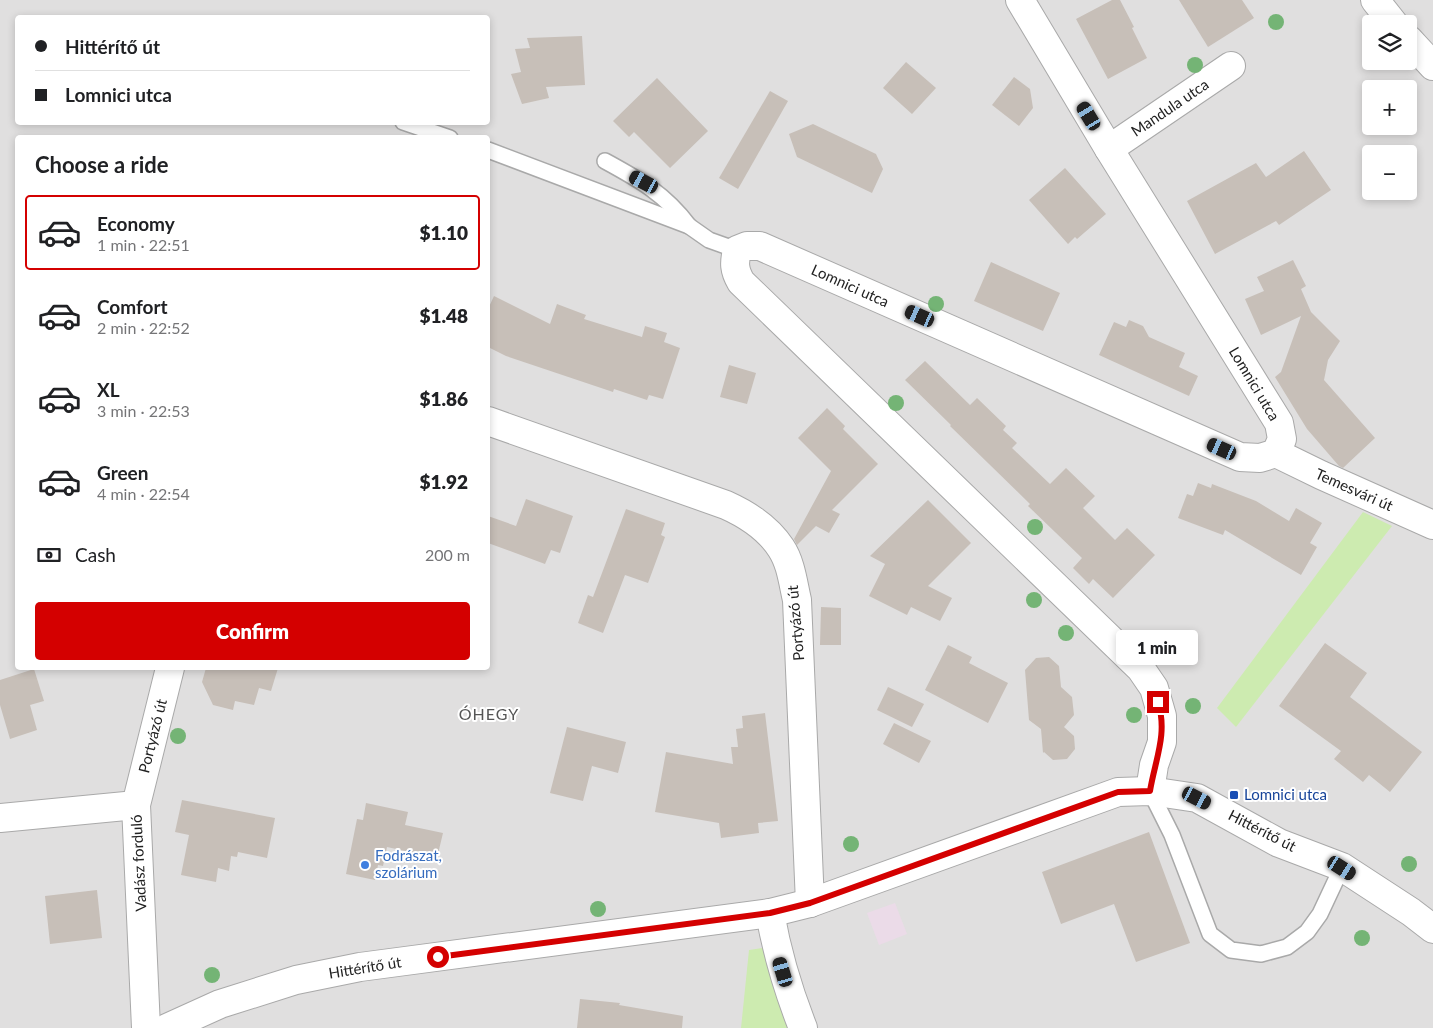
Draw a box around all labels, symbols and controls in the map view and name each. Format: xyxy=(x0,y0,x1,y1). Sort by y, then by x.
map controls xyxy=(1362,15,1417,200)
button: layers xyxy=(1362,15,1417,70)
text: Hittérítő út xyxy=(65,35,160,58)
street label: Mandula utca xyxy=(1127,75,1212,140)
button: + xyxy=(1362,80,1417,135)
text: Lomnici utca xyxy=(65,83,172,106)
car xyxy=(1074,99,1103,133)
button: − xyxy=(1362,145,1417,200)
text: Choose a ride xyxy=(35,151,169,178)
car xyxy=(627,168,660,196)
icon: car xyxy=(37,210,82,255)
text: Economy xyxy=(97,212,175,235)
text: $1.10 xyxy=(419,221,468,244)
text: 1 min · 22:51 xyxy=(97,235,190,254)
street label: Lomnici utca xyxy=(809,260,892,310)
icon: car xyxy=(37,293,82,338)
text: Comfort xyxy=(97,295,168,318)
car xyxy=(903,303,936,329)
text: $1.48 xyxy=(419,304,468,327)
text: 2 min · 22:52 xyxy=(97,318,190,337)
street label: Lomnici utca xyxy=(1226,343,1284,424)
icon: car xyxy=(37,376,82,421)
text: XL xyxy=(97,378,120,401)
text: $1.86 xyxy=(419,387,468,410)
text: 3 min · 22:53 xyxy=(97,401,190,420)
car xyxy=(1205,436,1238,462)
icon: car xyxy=(37,459,82,504)
text: Green xyxy=(97,461,148,484)
street label: Temesvári út xyxy=(1313,464,1397,514)
text: $1.92 xyxy=(419,470,468,493)
text: 4 min · 22:54 xyxy=(97,484,190,503)
icon: cash xyxy=(35,541,63,569)
text: Cash xyxy=(75,543,116,566)
text: 200 m xyxy=(425,545,470,564)
street label: Portyázó út xyxy=(783,584,807,662)
button: Confirm xyxy=(35,602,470,660)
callout: 1 min xyxy=(1117,630,1199,664)
text: 1 min xyxy=(1137,638,1177,657)
route end xyxy=(1147,691,1169,713)
street label: Portyázó út xyxy=(134,696,170,775)
district label: ÓHEGY xyxy=(459,704,519,723)
car xyxy=(1180,785,1213,811)
place label: Lomnici utca xyxy=(1244,785,1327,803)
marker: Lomnici utca xyxy=(1228,789,1240,801)
street label: Hittérítő út xyxy=(1226,805,1300,855)
street label: Vadász forduló xyxy=(126,814,150,912)
place label: Fodrászat, szolárium xyxy=(375,846,442,881)
car xyxy=(1325,854,1358,882)
marker: Fodrászat, szolárium xyxy=(359,859,371,871)
route start xyxy=(427,946,449,968)
street label: Hittérítő út xyxy=(327,952,403,982)
car xyxy=(771,955,794,989)

